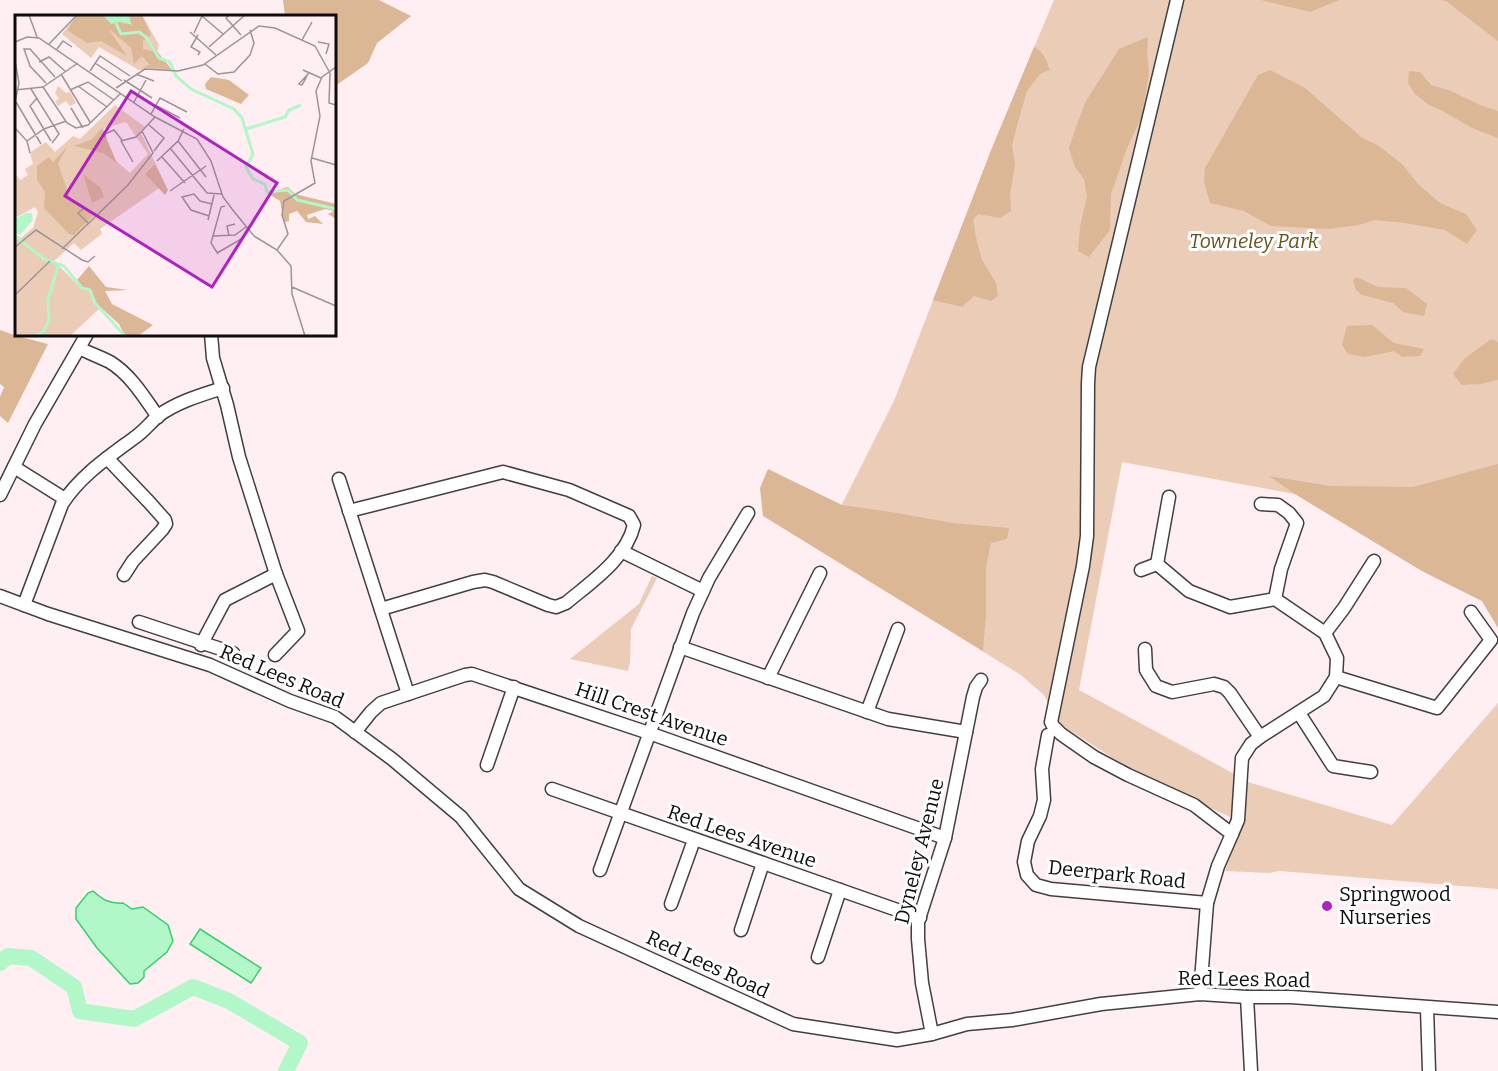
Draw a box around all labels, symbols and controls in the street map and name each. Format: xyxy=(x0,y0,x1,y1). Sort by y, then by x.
inset map xyxy=(15,15,336,336)
park label: Towneley Park xyxy=(1189,229,1319,253)
street label: Red Lees Road xyxy=(216,639,348,713)
street label: Hill Crest Avenue xyxy=(572,677,732,751)
street label: Dyneley Avenue xyxy=(889,776,949,926)
street label: Red Lees Avenue xyxy=(664,799,820,873)
street label: Deerpark Road xyxy=(1047,855,1187,893)
place label: Springwood Nurseries xyxy=(1339,882,1451,929)
marker: Springwood Nurseries xyxy=(1320,899,1334,913)
street label: Red Lees Road xyxy=(643,925,773,1003)
street label: Red Lees Road xyxy=(1177,966,1311,992)

